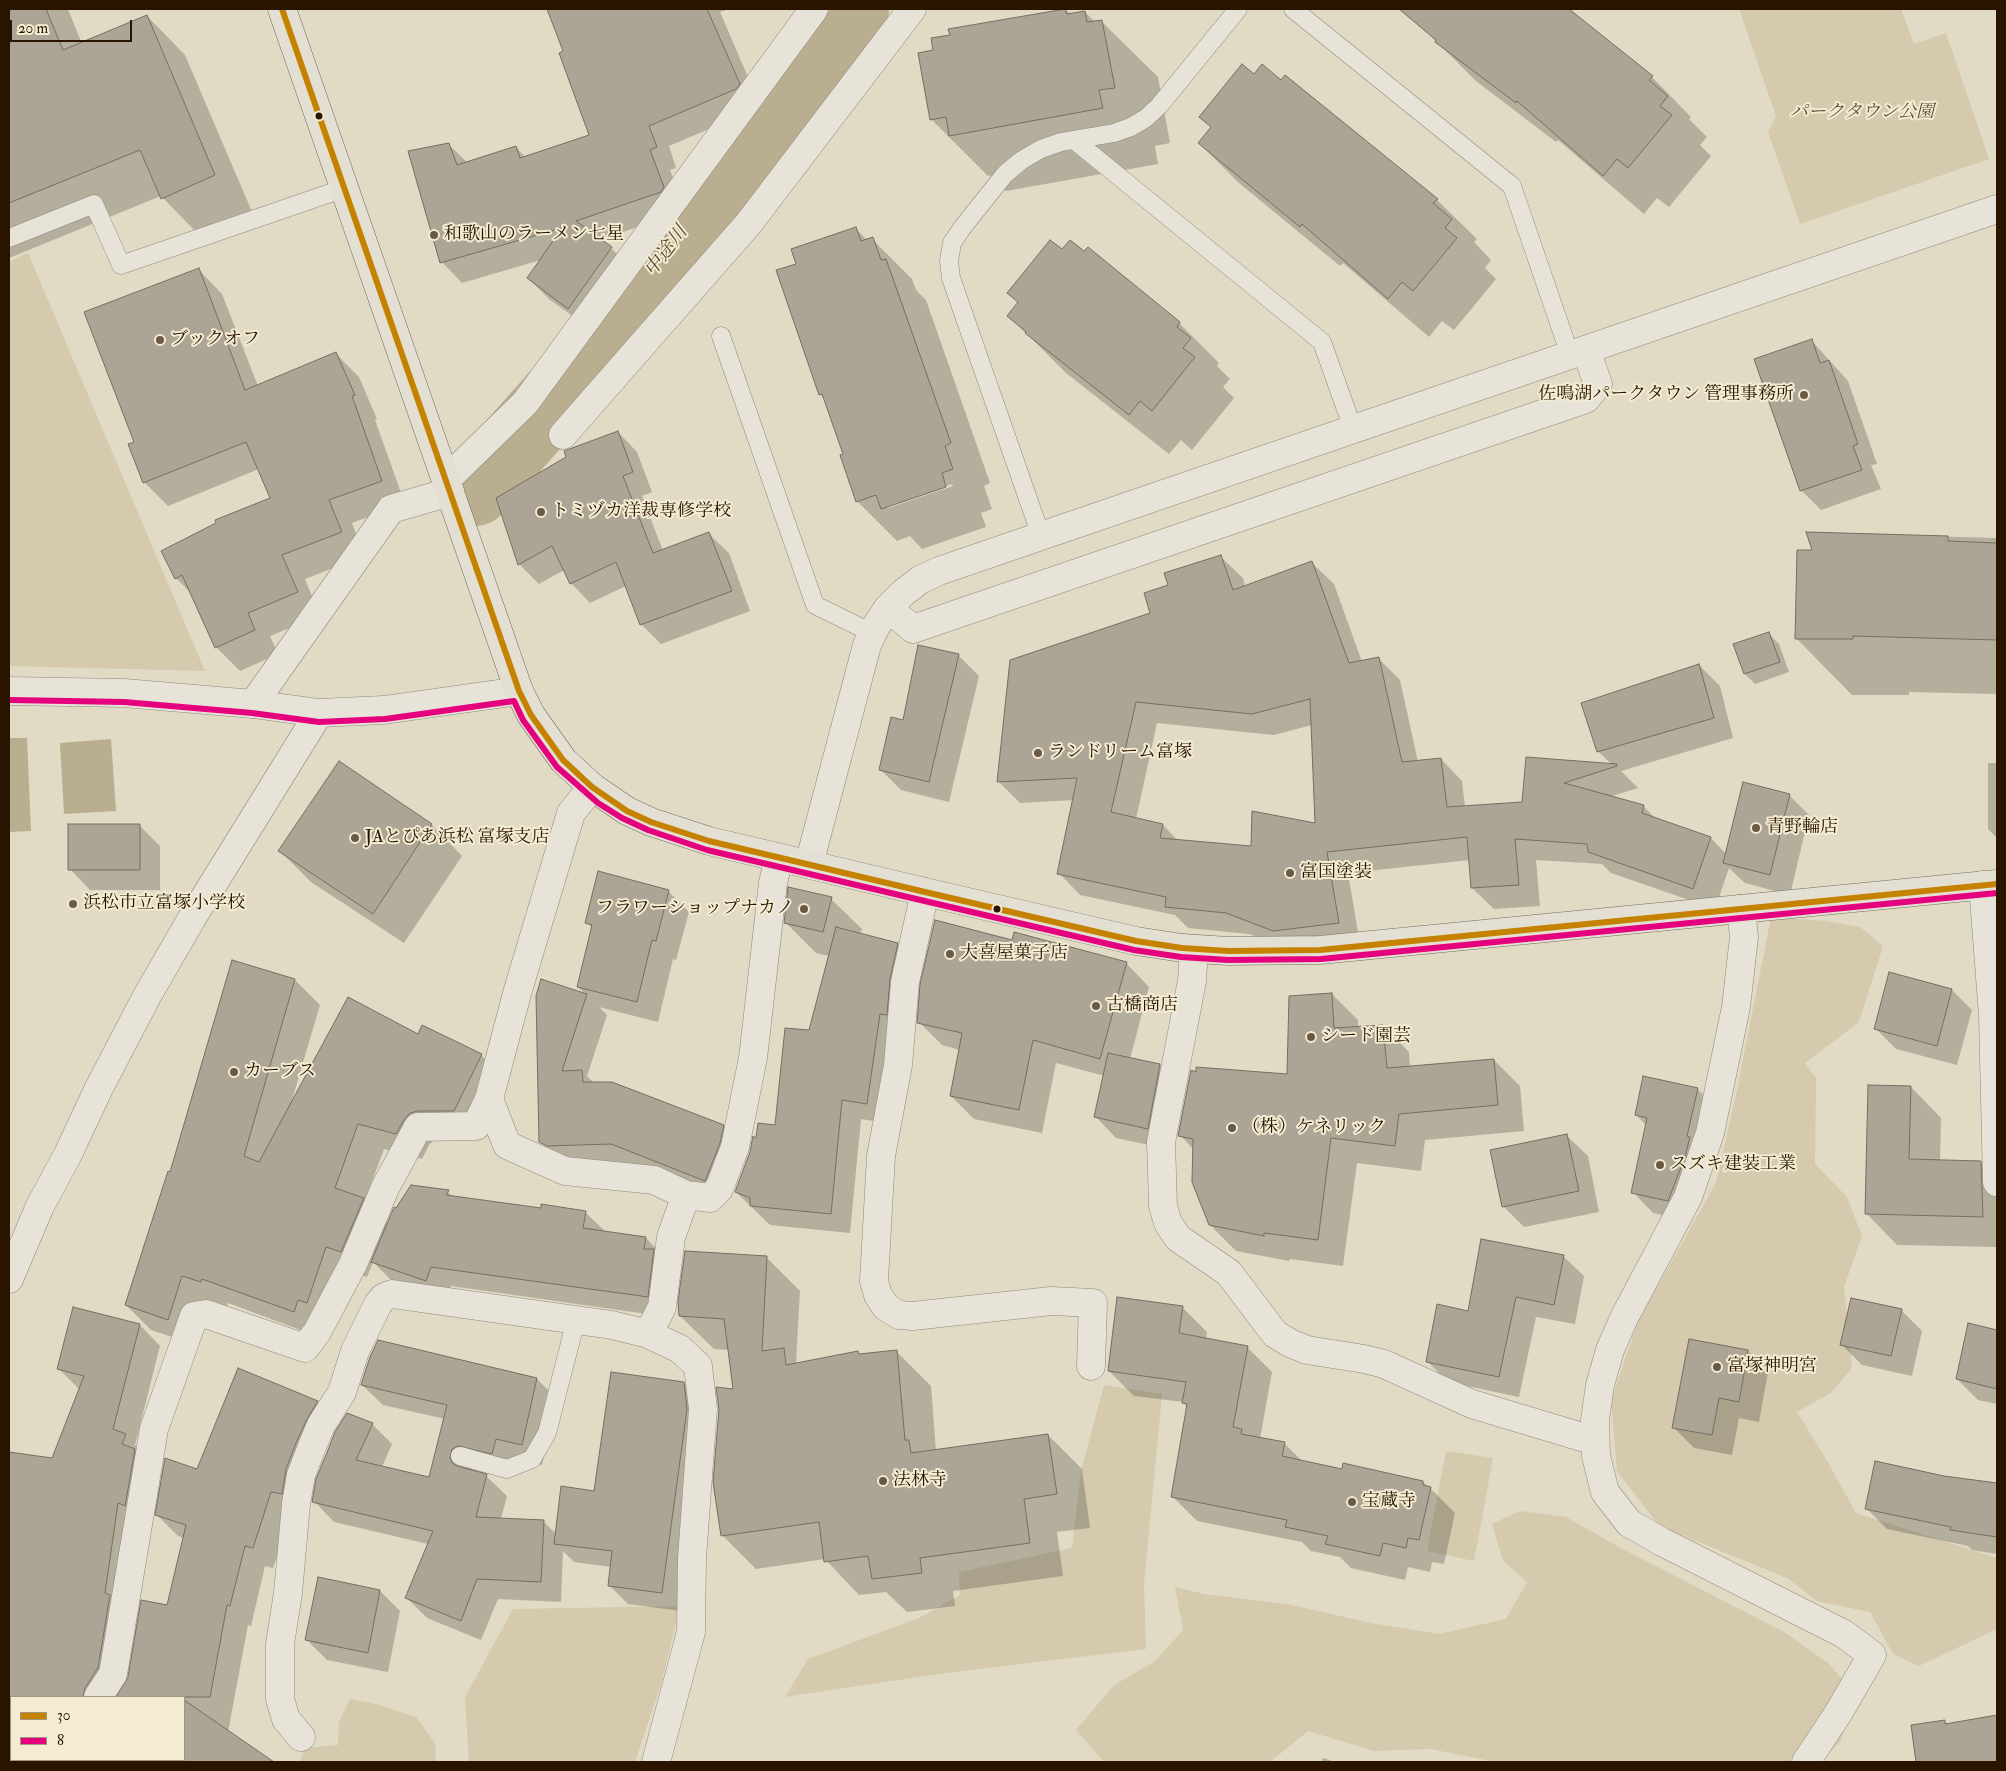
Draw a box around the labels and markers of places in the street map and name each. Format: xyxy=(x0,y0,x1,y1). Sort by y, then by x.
unlabelled marker xyxy=(314,111,324,121)
place label: 和歌山のラーメン七星 xyxy=(444,224,624,246)
marker: 和歌山のラーメン七星 xyxy=(428,229,440,241)
place label: ブックオフ xyxy=(170,329,260,351)
marker: ブックオフ xyxy=(154,334,166,346)
place label: 佐鳴湖パークタウン 管理事務所 xyxy=(1538,384,1794,406)
marker: 佐鳴湖パークタウン 管理事務所 xyxy=(1798,389,1810,401)
place label: トミヅカ洋裁専修学校 xyxy=(551,501,731,523)
marker: トミヅカ洋裁専修学校 xyxy=(535,506,547,518)
place label: ランドリーム富塚 xyxy=(1048,742,1192,764)
marker: ランドリーム富塚 xyxy=(1032,747,1044,759)
place label: 青野輪店 xyxy=(1766,817,1838,839)
marker: 青野輪店 xyxy=(1750,822,1762,834)
place label: JAとぴあ浜松 富塚支店 xyxy=(365,827,549,849)
marker: JAとぴあ浜松 富塚支店 xyxy=(349,832,361,844)
place label: 富国塗装 xyxy=(1300,862,1372,884)
marker: 富国塗装 xyxy=(1284,867,1296,879)
place label: 浜松市立富塚小学校 xyxy=(83,893,245,915)
marker: 浜松市立富塚小学校 xyxy=(67,898,79,910)
place label: フラワーショップナカノ xyxy=(596,898,794,920)
marker: フラワーショップナカノ xyxy=(798,903,810,915)
unlabelled marker xyxy=(992,904,1002,914)
place label: 大喜屋菓子店 xyxy=(960,943,1068,965)
marker: 大喜屋菓子店 xyxy=(944,948,956,960)
place label: 古橋商店 xyxy=(1106,995,1178,1017)
marker: 古橋商店 xyxy=(1090,1000,1102,1012)
place label: シード園芸 xyxy=(1321,1026,1411,1048)
marker: シード園芸 xyxy=(1305,1031,1317,1043)
place label: カーブス xyxy=(244,1061,316,1083)
marker: カーブス xyxy=(228,1066,240,1078)
place label: （株）ケネリック xyxy=(1242,1117,1386,1139)
marker: （株）ケネリック xyxy=(1226,1122,1238,1134)
place label: スズキ建装工業 xyxy=(1670,1154,1796,1176)
marker: スズキ建装工業 xyxy=(1654,1159,1666,1171)
place label: 富塚神明宮 xyxy=(1727,1356,1817,1378)
marker: 富塚神明宮 xyxy=(1711,1361,1723,1373)
place label: 法林寺 xyxy=(893,1470,947,1492)
marker: 法林寺 xyxy=(877,1475,889,1487)
place label: 宝蔵寺 xyxy=(1362,1491,1416,1513)
marker: 宝蔵寺 xyxy=(1346,1496,1358,1508)

